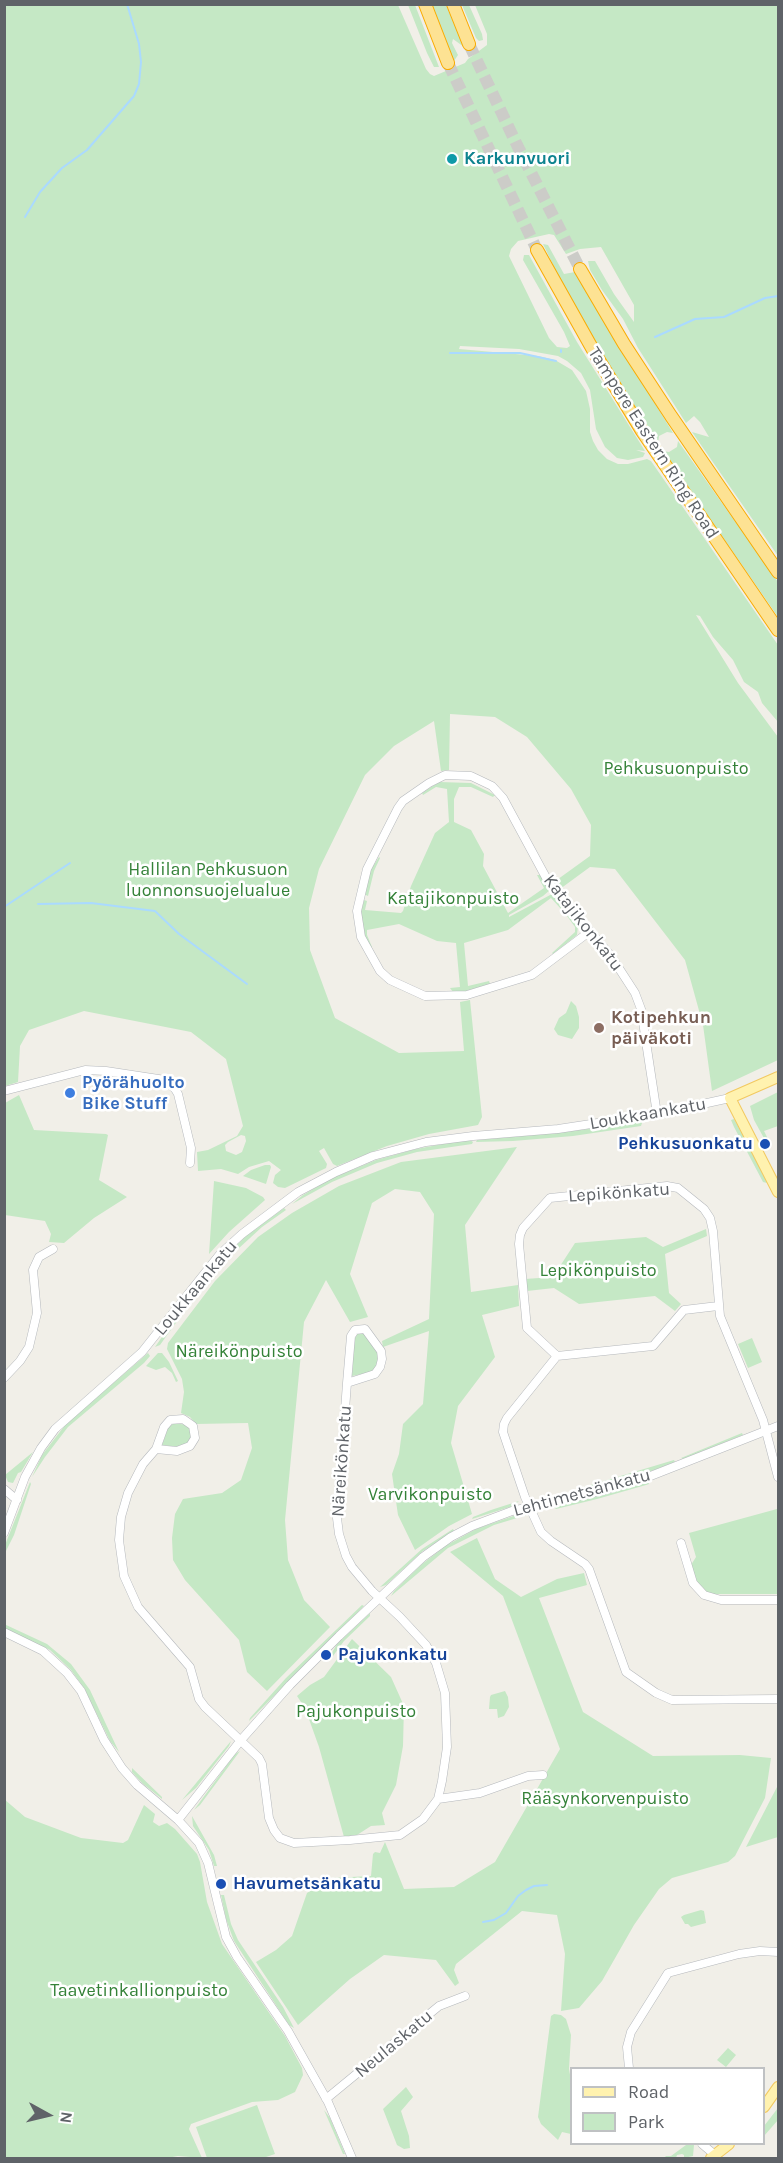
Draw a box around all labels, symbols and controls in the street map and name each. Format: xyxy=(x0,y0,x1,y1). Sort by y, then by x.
place label: Karkunvuori xyxy=(464,148,570,170)
marker: Karkunvuori xyxy=(445,152,459,166)
street label: Tampere Eastern Ring Road xyxy=(583,343,723,543)
park label: Pehkusuonpuisto xyxy=(603,758,749,780)
park label: Hallilan Pehkusuon luonnonsuojelualue xyxy=(126,859,290,902)
street label: Katajikonkatu xyxy=(538,870,628,976)
park label: Katajikonpuisto xyxy=(387,888,519,910)
place label: Kotipehkun päiväkoti xyxy=(611,1007,711,1050)
marker: Kotipehkun päiväkoti xyxy=(592,1021,606,1035)
place label: Pyörähuolto Bike Stuff xyxy=(82,1072,185,1114)
marker: Pyörähuolto Bike Stuff xyxy=(63,1086,77,1100)
street label: Loukkaankatu xyxy=(588,1093,708,1135)
place label: Pehkusuonkatu xyxy=(618,1133,753,1155)
marker: Pehkusuonkatu xyxy=(758,1137,772,1151)
street label: Lepikönkatu xyxy=(567,1179,671,1207)
street label: Loukkaankatu xyxy=(150,1236,242,1340)
park label: Lepikönpuisto xyxy=(539,1260,657,1282)
park label: Näreikönpuisto xyxy=(175,1341,303,1363)
street label: Näreikönkatu xyxy=(327,1404,357,1518)
street label: Lehtimetsänkatu xyxy=(511,1464,653,1522)
park label: Varvikonpuisto xyxy=(368,1484,492,1506)
place label: Pajukonkatu xyxy=(338,1644,448,1666)
marker: Pajukonkatu xyxy=(319,1648,333,1662)
park label: Pajukonpuisto xyxy=(296,1701,416,1723)
park label: Rääsynkorvenpuisto xyxy=(521,1788,689,1810)
place label: Havumetsänkatu xyxy=(233,1873,381,1895)
marker: Havumetsänkatu xyxy=(214,1877,228,1891)
park label: Taavetinkallionpuisto xyxy=(50,1980,228,2002)
street label: Neulaskatu xyxy=(351,2005,437,2083)
legend xyxy=(570,2067,765,2145)
text: Road xyxy=(628,2081,669,2103)
north arrow xyxy=(18,2085,78,2145)
text: N xyxy=(56,2111,77,2125)
text: Park xyxy=(628,2111,665,2133)

